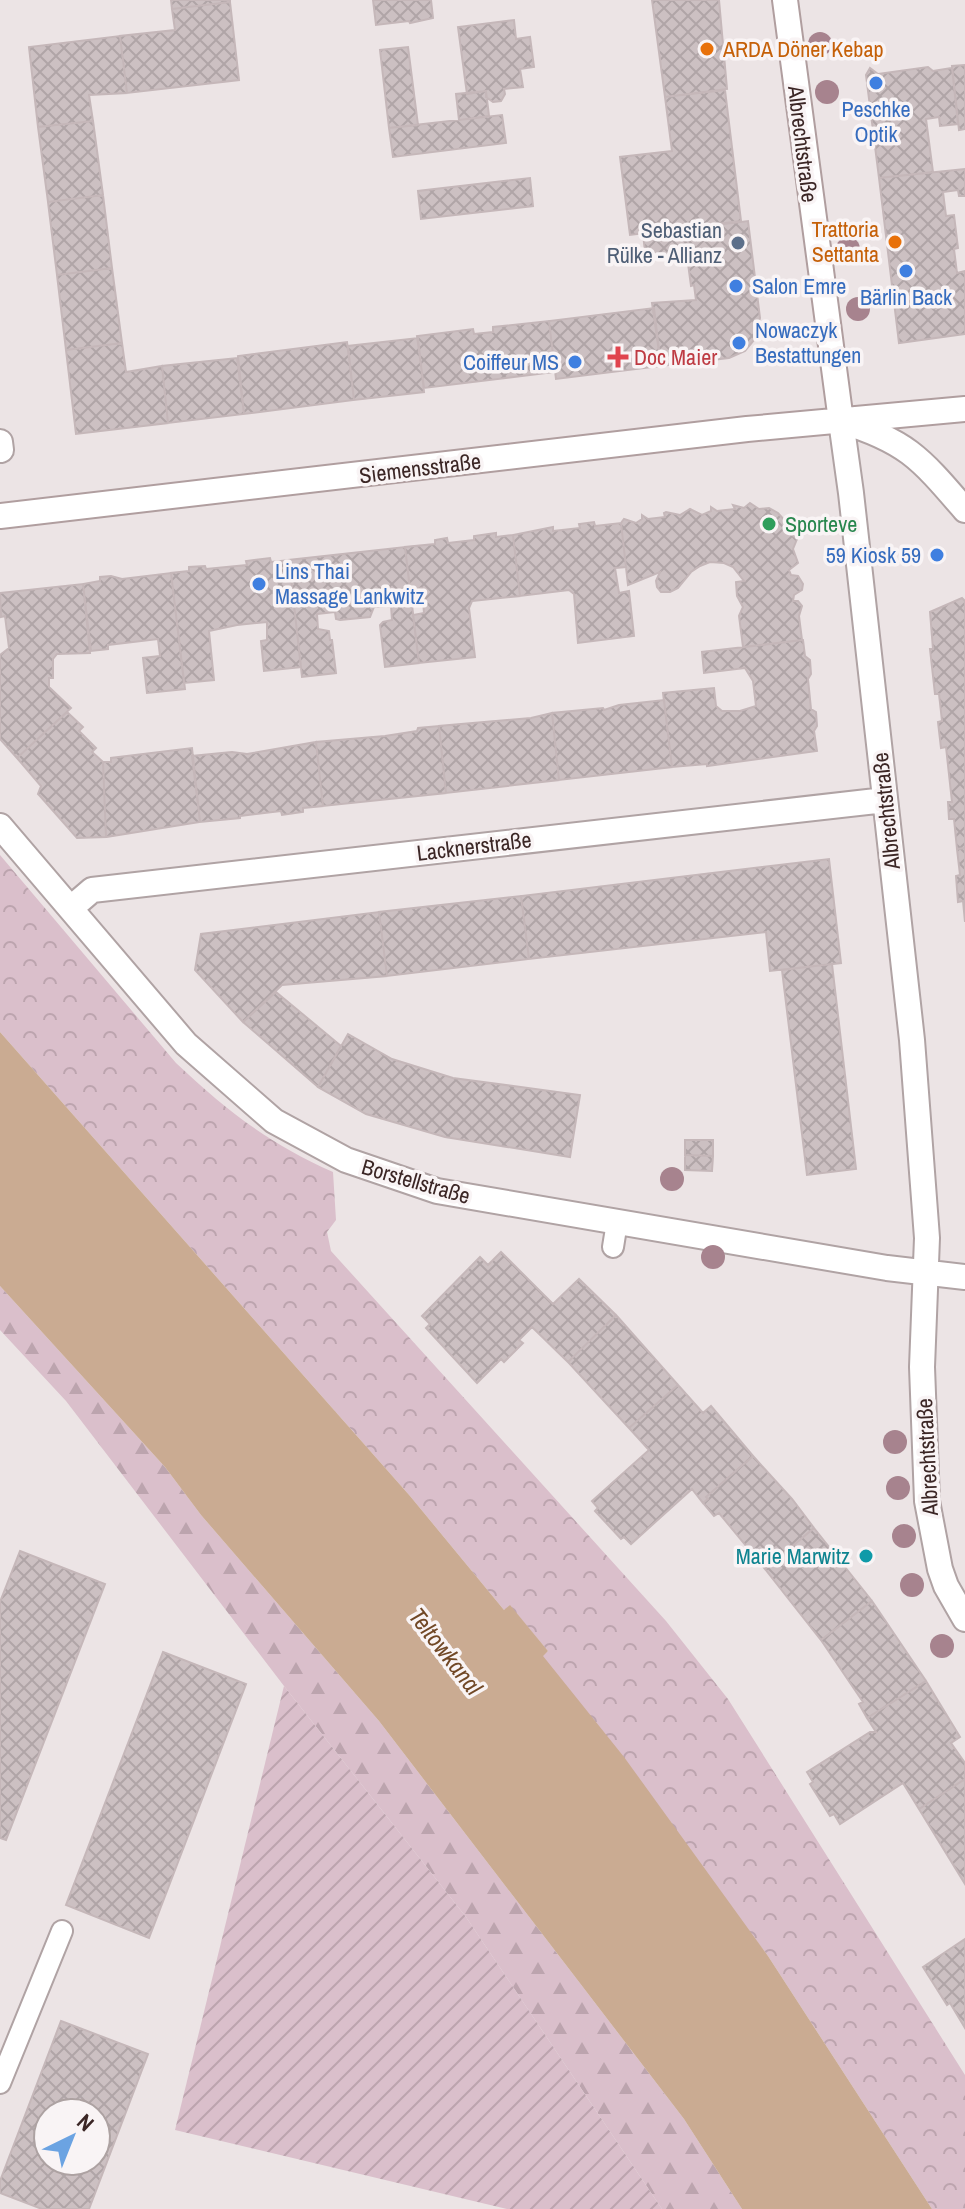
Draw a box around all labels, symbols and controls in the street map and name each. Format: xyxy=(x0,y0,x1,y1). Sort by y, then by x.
place label: ARDA Döner Kebap xyxy=(722,34,883,64)
marker: ARDA Döner Kebap xyxy=(698,40,716,58)
marker: Peschke Optik xyxy=(867,74,885,92)
street label: Albrechtstraße xyxy=(781,83,825,204)
place label: Peschke Optik xyxy=(841,94,911,149)
place label: Trattoria Settanta xyxy=(811,214,879,269)
place label: Sebastian Rülke - Allianz xyxy=(607,215,722,270)
marker: Trattoria Settanta xyxy=(886,233,904,251)
marker: Sebastian Rülke - Allianz xyxy=(729,234,747,252)
marker: Bärlin Back xyxy=(897,262,915,280)
place label: Salon Emre xyxy=(752,271,846,301)
marker: Salon Emre xyxy=(727,277,745,295)
place label: Bärlin Back xyxy=(860,282,953,312)
place label: Nowaczyk Bestattungen xyxy=(755,315,861,370)
marker: Nowaczyk Bestattungen xyxy=(730,334,748,352)
place label: Doc Maier xyxy=(634,342,717,372)
place label: Coiffeur MS xyxy=(463,347,559,377)
marker: Doc Maier xyxy=(609,348,627,366)
marker: Coiffeur MS xyxy=(566,353,584,371)
street label: Siemensstraße xyxy=(357,446,483,490)
place label: Sporteve xyxy=(785,509,857,539)
marker: Sporteve xyxy=(760,515,778,533)
place label: 59 Kiosk 59 xyxy=(826,540,921,570)
marker: 59 Kiosk 59 xyxy=(928,546,946,564)
place label: Lins Thai Massage Lankwitz xyxy=(275,556,424,611)
marker: Lins Thai Massage Lankwitz xyxy=(250,575,268,593)
street label: Albrechtstraße xyxy=(865,751,907,872)
street label: Lacknerstraße xyxy=(415,824,533,868)
street label: Borstellstraße xyxy=(358,1151,474,1211)
street label: Albrechtstraße xyxy=(909,1398,945,1517)
place label: Marie Marwitz xyxy=(736,1541,850,1571)
marker: Marie Marwitz xyxy=(857,1547,875,1565)
water label: Teltowkanal xyxy=(402,1601,490,1702)
north arrow xyxy=(32,2097,112,2177)
text: N xyxy=(71,2107,101,2138)

